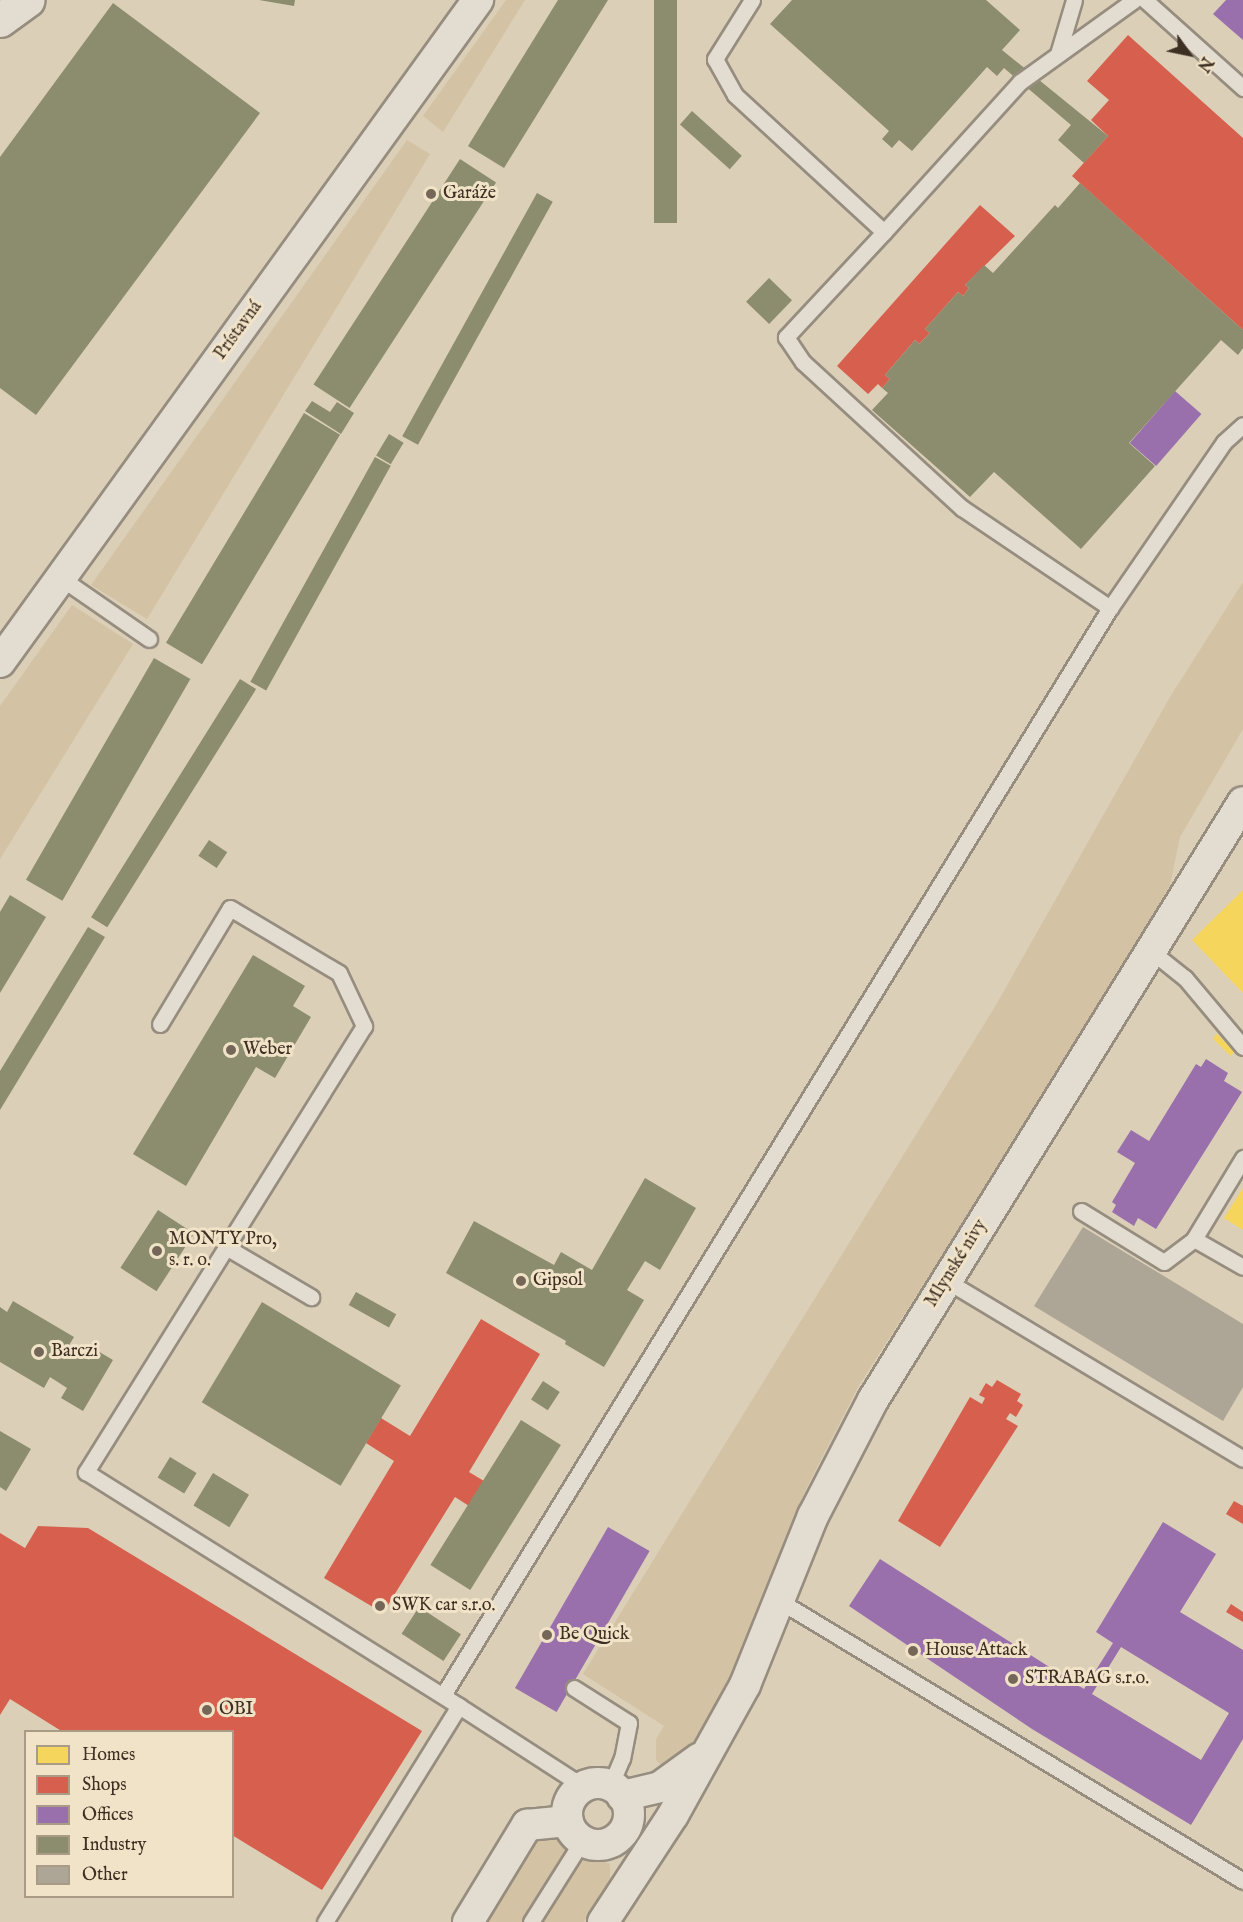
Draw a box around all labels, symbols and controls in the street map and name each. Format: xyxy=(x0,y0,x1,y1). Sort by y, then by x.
north arrow xyxy=(1159,24,1219,84)
text: N xyxy=(1192,53,1216,75)
place label: Garáže xyxy=(443,183,496,205)
marker: Garáže xyxy=(424,187,438,201)
street label: Prístavná xyxy=(210,297,268,365)
place label: Weber xyxy=(243,1039,292,1061)
marker: Weber xyxy=(224,1043,238,1057)
street label: Mlynské nivy xyxy=(922,1216,992,1312)
place label: MONTY Pro, s. r. o. xyxy=(169,1230,277,1272)
marker: MONTY Pro, s. r. o. xyxy=(150,1244,164,1258)
place label: Gipsol xyxy=(533,1270,583,1292)
marker: Gipsol xyxy=(514,1274,528,1288)
place label: Barczi xyxy=(51,1341,98,1363)
marker: Barczi xyxy=(32,1345,46,1359)
place label: SWK car s.r.o. xyxy=(392,1595,495,1617)
marker: SWK car s.r.o. xyxy=(373,1599,387,1613)
place label: Be Quick xyxy=(559,1624,629,1646)
marker: Be Quick xyxy=(540,1628,554,1642)
place label: House Attack xyxy=(925,1640,1027,1662)
marker: House Attack xyxy=(906,1644,920,1658)
place label: STRABAG s.r.o. xyxy=(1025,1668,1149,1690)
marker: STRABAG s.r.o. xyxy=(1006,1672,1020,1686)
place label: OBI xyxy=(219,1699,253,1721)
marker: OBI xyxy=(200,1703,214,1717)
legend xyxy=(24,1730,234,1898)
text: Homes xyxy=(82,1744,135,1767)
text: Shops xyxy=(82,1774,127,1797)
text: Offices xyxy=(82,1804,133,1827)
text: Industry xyxy=(82,1834,146,1857)
text: Other xyxy=(82,1864,128,1887)

